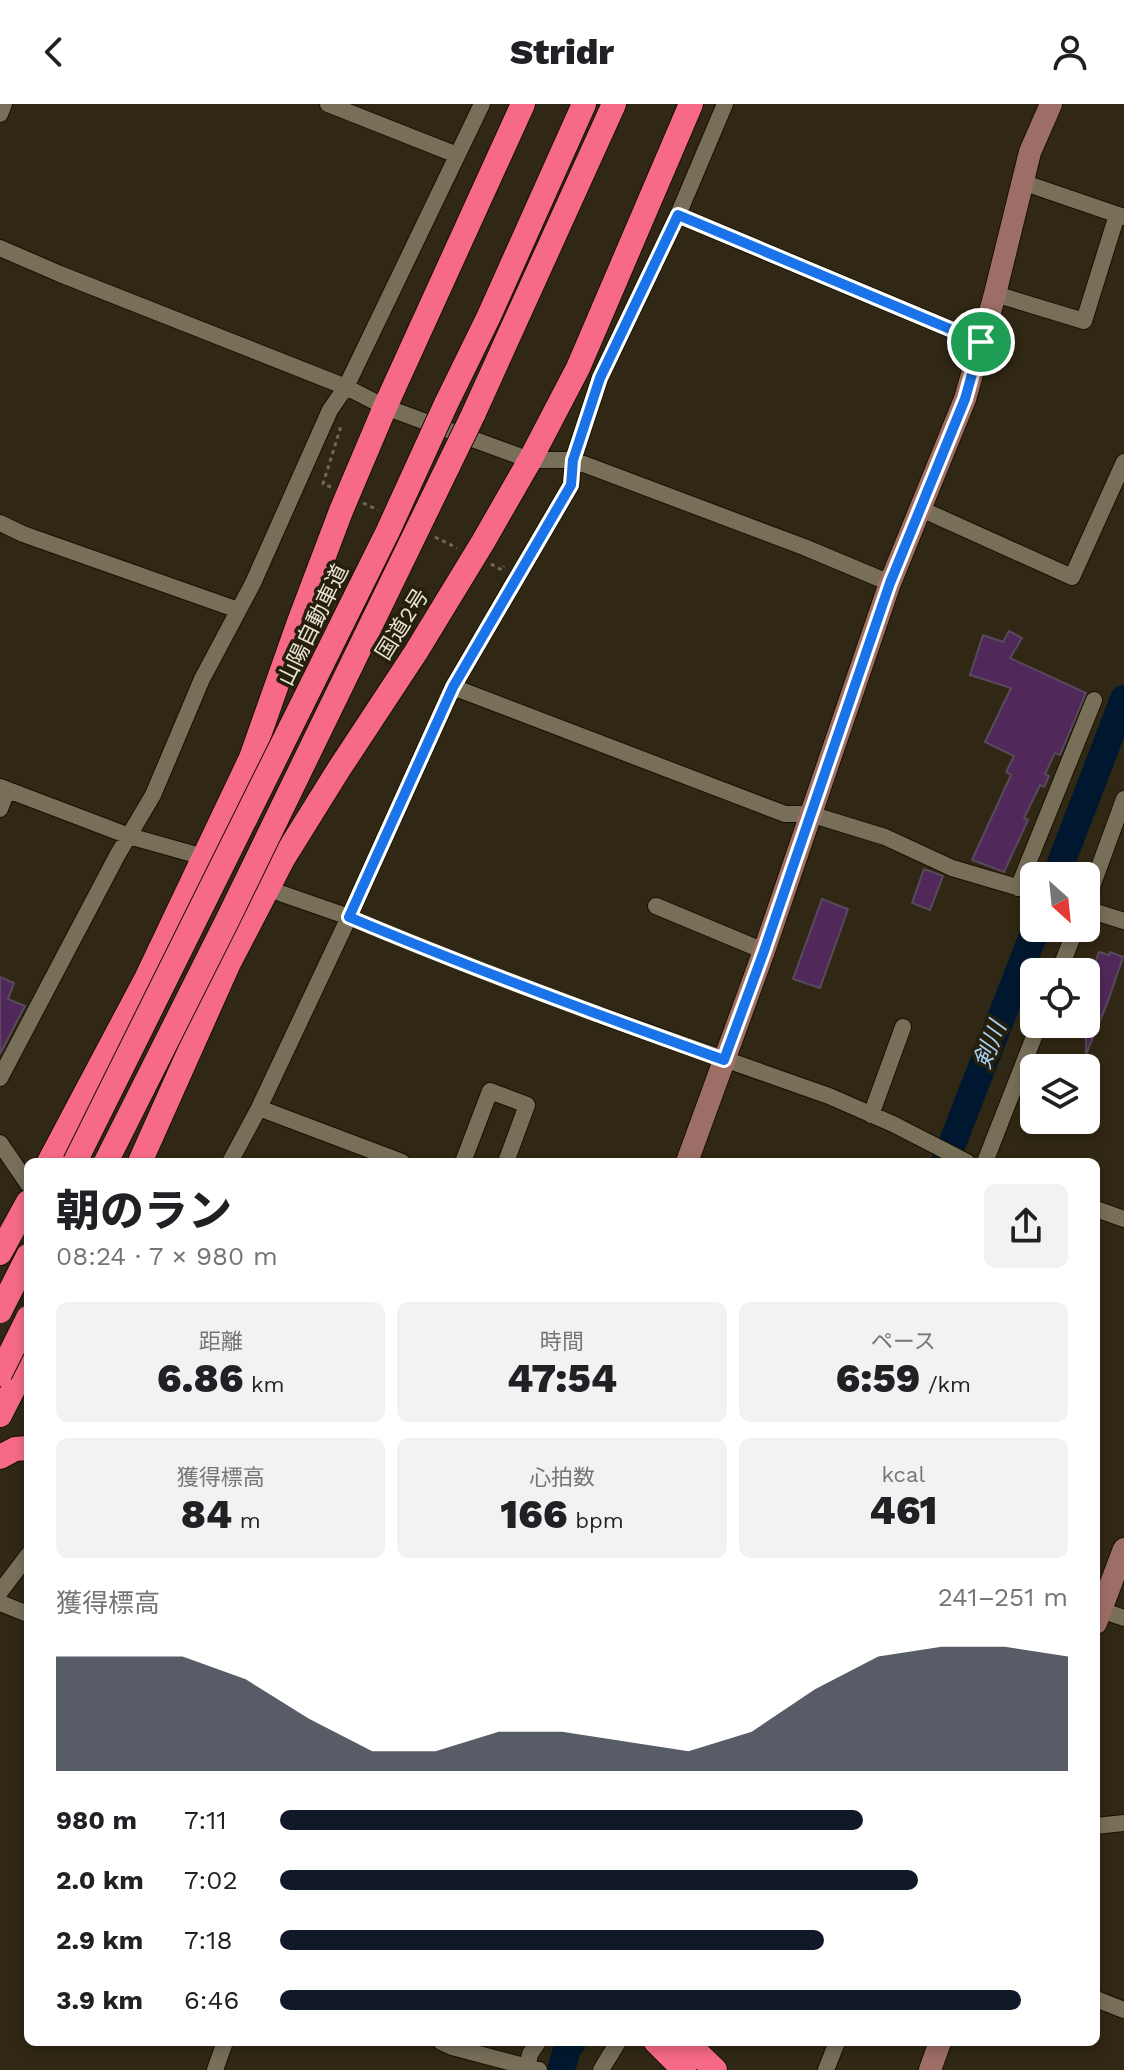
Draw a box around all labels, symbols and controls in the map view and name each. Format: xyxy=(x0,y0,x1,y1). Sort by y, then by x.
icon: back xyxy=(32,30,76,74)
icon: person xyxy=(1048,30,1092,74)
text: Stridr xyxy=(510,31,614,73)
pin xyxy=(947,308,1015,376)
icon: arrive xyxy=(959,320,1003,364)
street label: 山陽自動車道 xyxy=(273,560,353,690)
street label: 国道2号 xyxy=(371,584,433,664)
north arrow xyxy=(1020,862,1100,942)
map controls xyxy=(1020,862,1100,1134)
button: locate xyxy=(1020,958,1100,1038)
water label: 剣川 xyxy=(968,1015,1013,1072)
button: layers xyxy=(1020,1054,1100,1134)
button: share xyxy=(984,1184,1068,1268)
text: 朝のラン xyxy=(56,1185,232,1237)
text: 08:24 · 7 × 980 m xyxy=(56,1241,278,1271)
text: 距離 xyxy=(199,1329,243,1354)
text: 時間 xyxy=(540,1329,584,1354)
text: ペース xyxy=(871,1329,936,1354)
text: 6.86 xyxy=(157,1355,244,1402)
text: 47:54 xyxy=(507,1355,617,1402)
text: 6:59 xyxy=(836,1355,920,1402)
text: km xyxy=(244,1372,285,1397)
text: /km xyxy=(920,1372,971,1397)
text: kcal xyxy=(882,1462,925,1487)
text: 獲得標高 xyxy=(177,1465,265,1490)
text: 心拍数 xyxy=(529,1465,595,1490)
text: 461 xyxy=(869,1487,937,1534)
text: 84 xyxy=(181,1491,232,1538)
text: 166 xyxy=(500,1491,568,1538)
text: m xyxy=(232,1508,261,1533)
text: bpm xyxy=(568,1508,624,1533)
text: 241–251 m xyxy=(938,1582,1068,1612)
text: 獲得標高 xyxy=(56,1588,160,1618)
text: 980 m xyxy=(56,1805,137,1835)
text: 7:11 xyxy=(184,1805,227,1835)
text: 2.0 km xyxy=(56,1865,144,1895)
text: 7:02 xyxy=(184,1865,238,1895)
text: 2.9 km xyxy=(56,1925,143,1955)
text: 7:18 xyxy=(184,1925,232,1955)
text: 3.9 km xyxy=(56,1985,143,2015)
text: 6:46 xyxy=(184,1985,239,2015)

